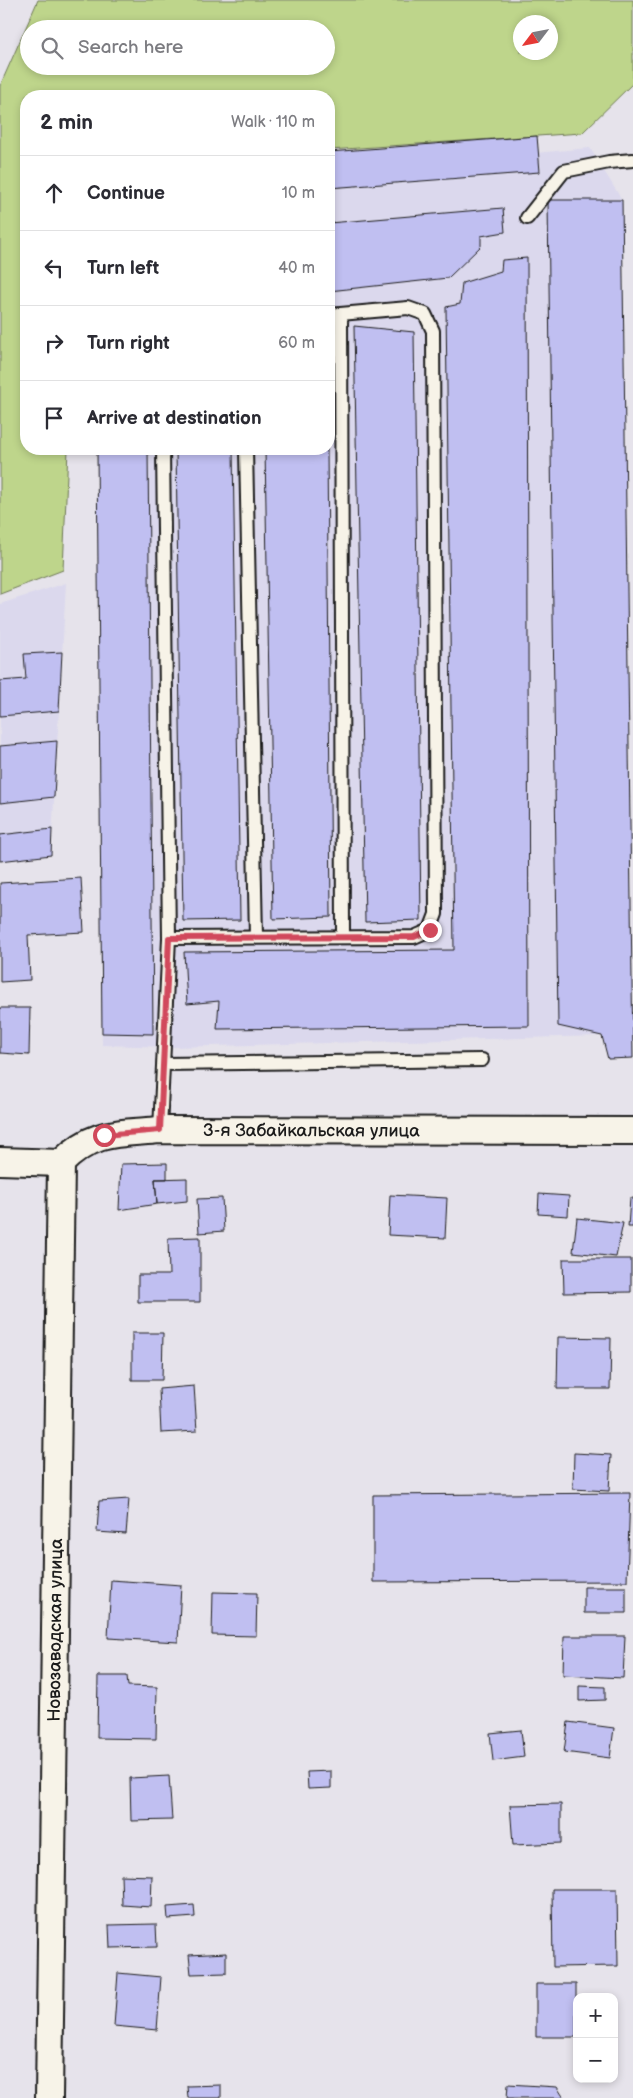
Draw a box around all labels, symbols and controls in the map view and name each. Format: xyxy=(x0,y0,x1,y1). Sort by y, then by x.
north arrow xyxy=(513,15,558,60)
search box xyxy=(20,20,335,75)
icon: search xyxy=(38,34,66,62)
text: Search here xyxy=(78,36,183,59)
text: 2 min xyxy=(40,110,93,135)
text: Walk · 110 m xyxy=(231,113,315,132)
icon: ahead xyxy=(40,179,68,207)
text: Continue xyxy=(87,182,165,205)
text: 10 m xyxy=(282,184,315,203)
icon: left xyxy=(40,254,68,282)
text: Turn left xyxy=(87,257,159,280)
text: 40 m xyxy=(278,259,315,278)
icon: right xyxy=(40,329,68,357)
text: Turn right xyxy=(87,332,170,355)
text: 60 m xyxy=(278,334,315,353)
icon: arrive xyxy=(40,404,68,432)
text: Arrive at destination xyxy=(87,407,262,430)
route end xyxy=(419,919,442,942)
street label: 3-я Забайкальская улица xyxy=(203,1120,420,1142)
route start xyxy=(93,1124,116,1147)
street label: Новозаводская улица xyxy=(44,1538,67,1722)
map controls xyxy=(573,1993,618,2083)
button: + xyxy=(573,1993,618,2038)
button: − xyxy=(573,2038,618,2083)

